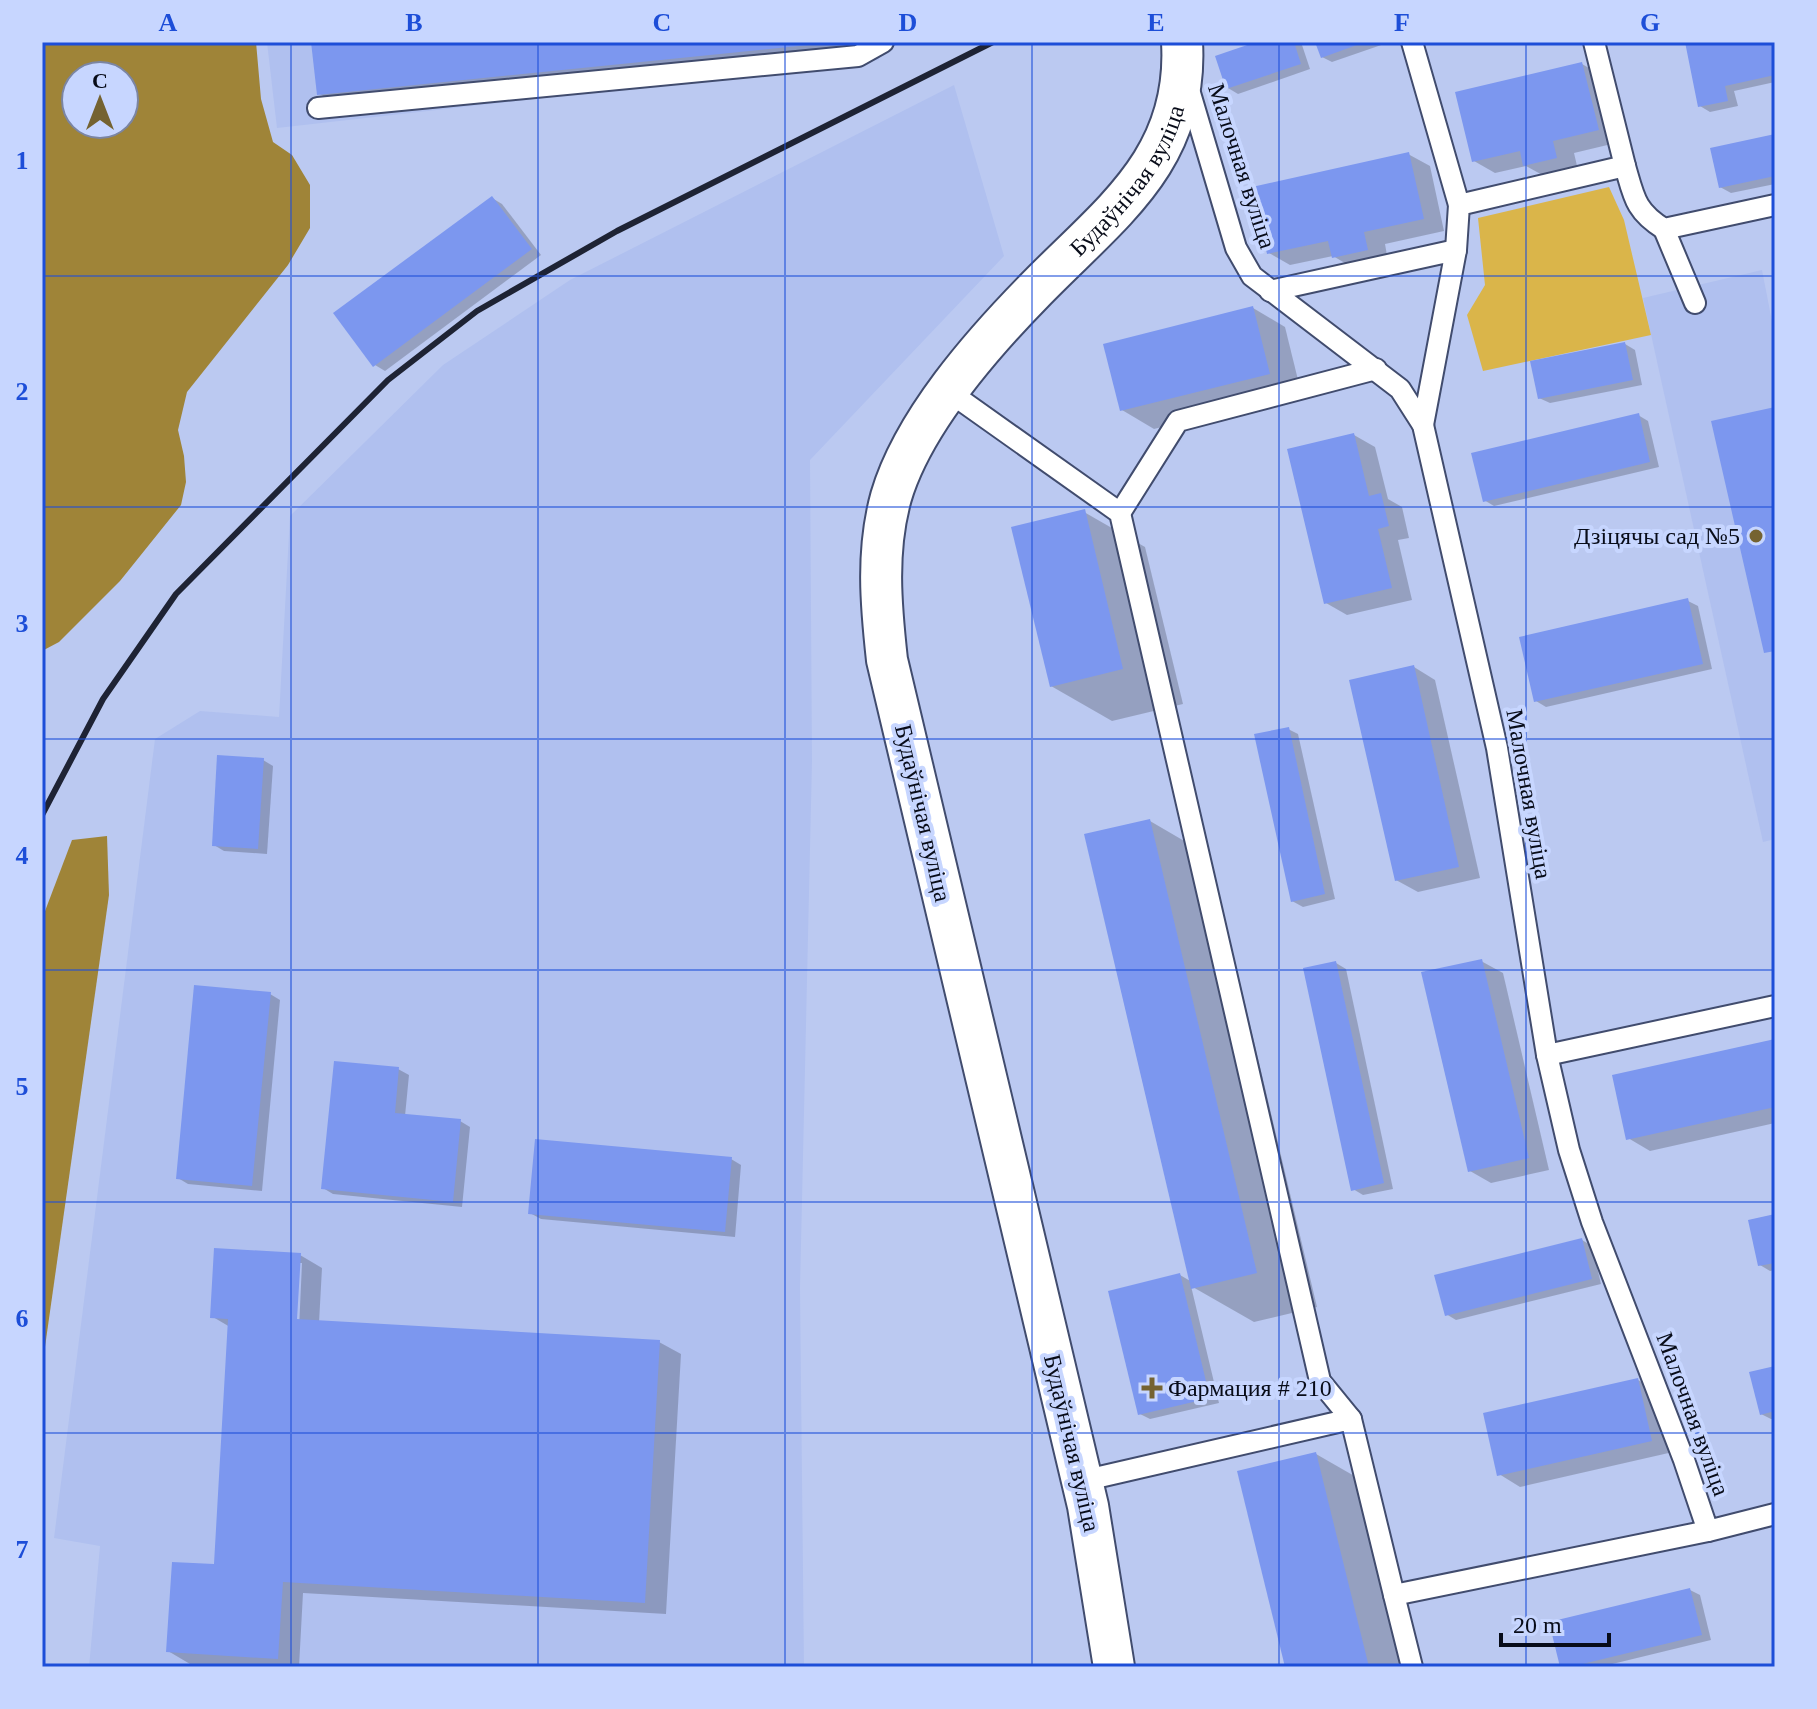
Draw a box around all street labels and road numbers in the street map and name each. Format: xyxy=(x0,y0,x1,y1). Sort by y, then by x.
street label: Малочная вуліца xyxy=(1203,80,1281,252)
street label: Будаўнічая вуліца xyxy=(1065,102,1189,261)
street label: Малочная вуліца xyxy=(1501,707,1557,881)
street label: Будаўнічая вуліца xyxy=(890,722,956,905)
street label: Малочная вуліца xyxy=(1651,1329,1735,1499)
street label: Будаўнічая вуліца xyxy=(1039,1352,1105,1535)

